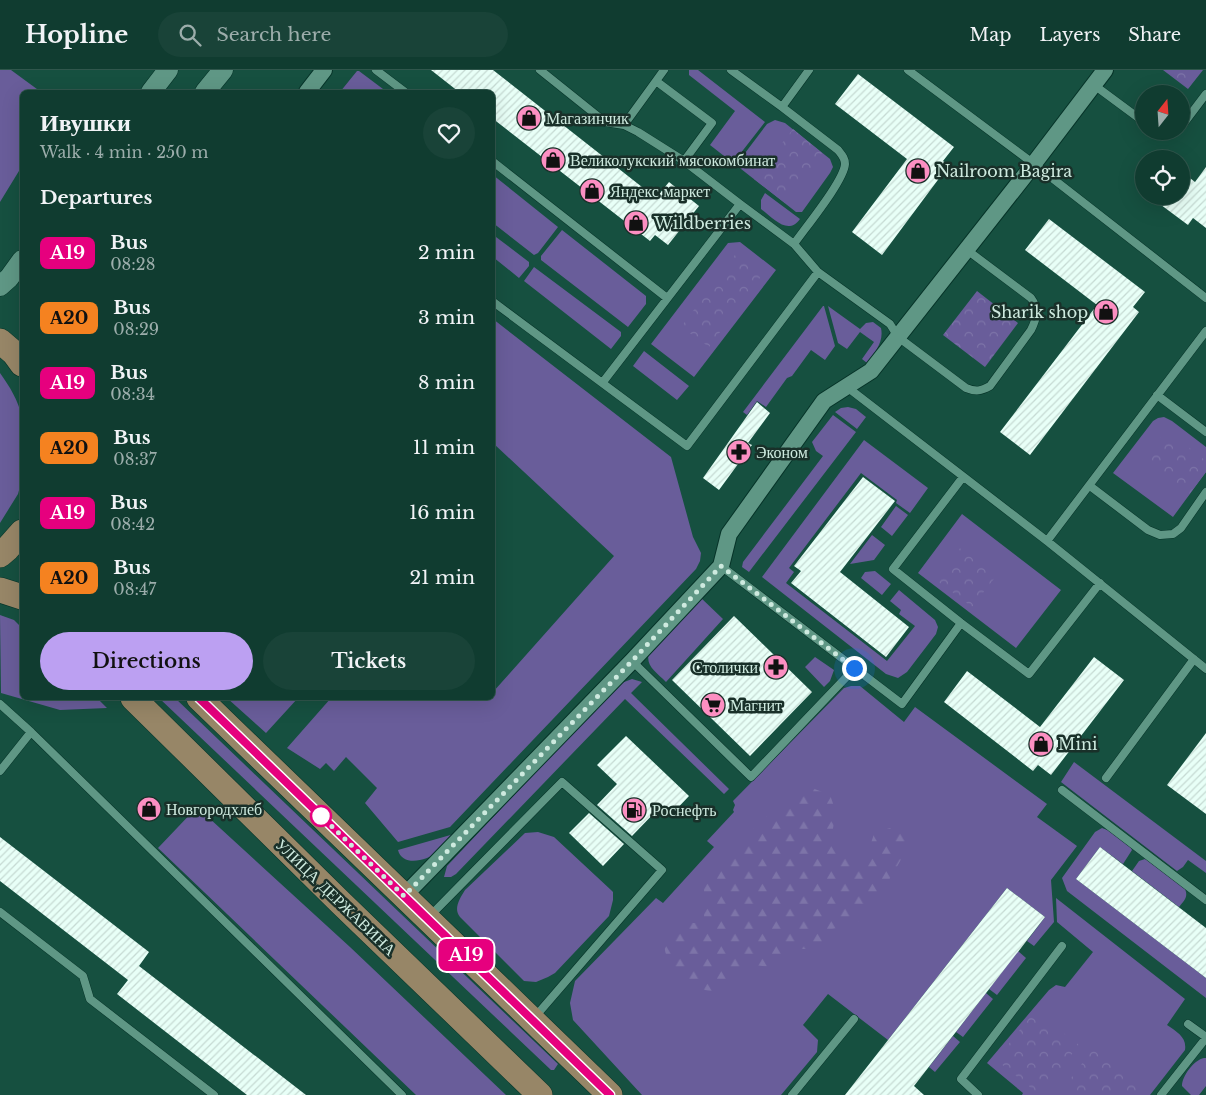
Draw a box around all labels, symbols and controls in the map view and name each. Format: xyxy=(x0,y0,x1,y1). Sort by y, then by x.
search box xyxy=(158,12,508,57)
text: Hopline xyxy=(25,20,128,49)
icon: search xyxy=(176,21,204,49)
text: Search here xyxy=(216,23,331,46)
text: Map xyxy=(970,24,1011,46)
text: Layers xyxy=(1039,24,1100,46)
text: Share xyxy=(1128,24,1181,46)
north arrow xyxy=(1135,85,1190,140)
map controls xyxy=(1135,85,1190,205)
shop icon: Магазинчик xyxy=(516,105,542,131)
button: heart xyxy=(423,107,475,159)
text: Ивушки xyxy=(40,108,131,137)
place label: Магазинчик xyxy=(546,108,629,128)
text: Walk · 4 min · 250 m xyxy=(40,142,208,162)
shop icon: Великолукский мясокомбинат xyxy=(540,147,566,173)
place label: Великолукский мясокомбинат xyxy=(570,150,775,170)
button: locate xyxy=(1135,150,1190,205)
shop icon: Nailroom Bagira xyxy=(905,158,931,184)
place label: Nailroom Bagira xyxy=(936,161,1072,181)
shop icon: Яндекс маркет xyxy=(579,178,605,204)
place label: Яндекс маркет xyxy=(610,181,710,201)
text: Departures xyxy=(40,186,152,209)
shop icon: Wildberries xyxy=(623,210,649,236)
place label: Wildberries xyxy=(653,213,751,233)
text: Bus xyxy=(110,231,148,254)
text: 2 min xyxy=(418,241,475,264)
text: A19 xyxy=(50,242,85,264)
text: 08:28 xyxy=(110,254,155,274)
text: Bus xyxy=(113,296,151,319)
shop icon: Sharik shop xyxy=(1093,299,1119,325)
place label: Sharik shop xyxy=(991,302,1088,322)
text: 3 min xyxy=(418,306,475,329)
text: А20 xyxy=(50,307,88,329)
text: 08:29 xyxy=(113,319,159,339)
text: Bus xyxy=(110,361,148,384)
text: 8 min xyxy=(418,371,475,394)
text: A19 xyxy=(50,372,85,394)
text: 08:34 xyxy=(110,384,155,404)
text: Bus xyxy=(113,426,151,449)
text: 11 min xyxy=(413,436,475,459)
text: А20 xyxy=(50,437,88,459)
pharmacy icon: Эконом xyxy=(726,439,752,465)
place label: Эконом xyxy=(756,442,808,462)
text: 08:37 xyxy=(113,449,157,469)
text: Bus xyxy=(110,491,148,514)
text: 16 min xyxy=(409,501,475,524)
text: A19 xyxy=(50,502,85,524)
text: 08:42 xyxy=(110,514,155,534)
text: Bus xyxy=(113,556,151,579)
text: 21 min xyxy=(409,566,475,589)
text: А20 xyxy=(50,567,88,589)
text: 08:47 xyxy=(113,579,156,599)
button: Directions xyxy=(40,632,253,690)
button: Tickets xyxy=(263,632,475,690)
pharmacy icon: Столички xyxy=(763,654,789,680)
your location xyxy=(842,656,867,681)
place label: Столички xyxy=(692,657,758,677)
supermarket icon: Магнит xyxy=(700,692,726,718)
place label: Магнит xyxy=(730,695,782,715)
shop icon: Mini xyxy=(1028,731,1054,757)
place label: Mini xyxy=(1058,734,1098,754)
shop icon: Новгородхлеб xyxy=(136,796,162,822)
fuel station icon: Роснефть xyxy=(621,797,647,823)
place label: Новгородхлеб xyxy=(166,799,262,819)
place label: Роснефть xyxy=(652,800,717,820)
unlabelled marker xyxy=(310,805,332,827)
street label: УЛИЦА ДЕРЖАВИНА xyxy=(272,834,401,960)
line badge: A19 xyxy=(437,939,495,971)
text: A19 xyxy=(448,944,484,966)

